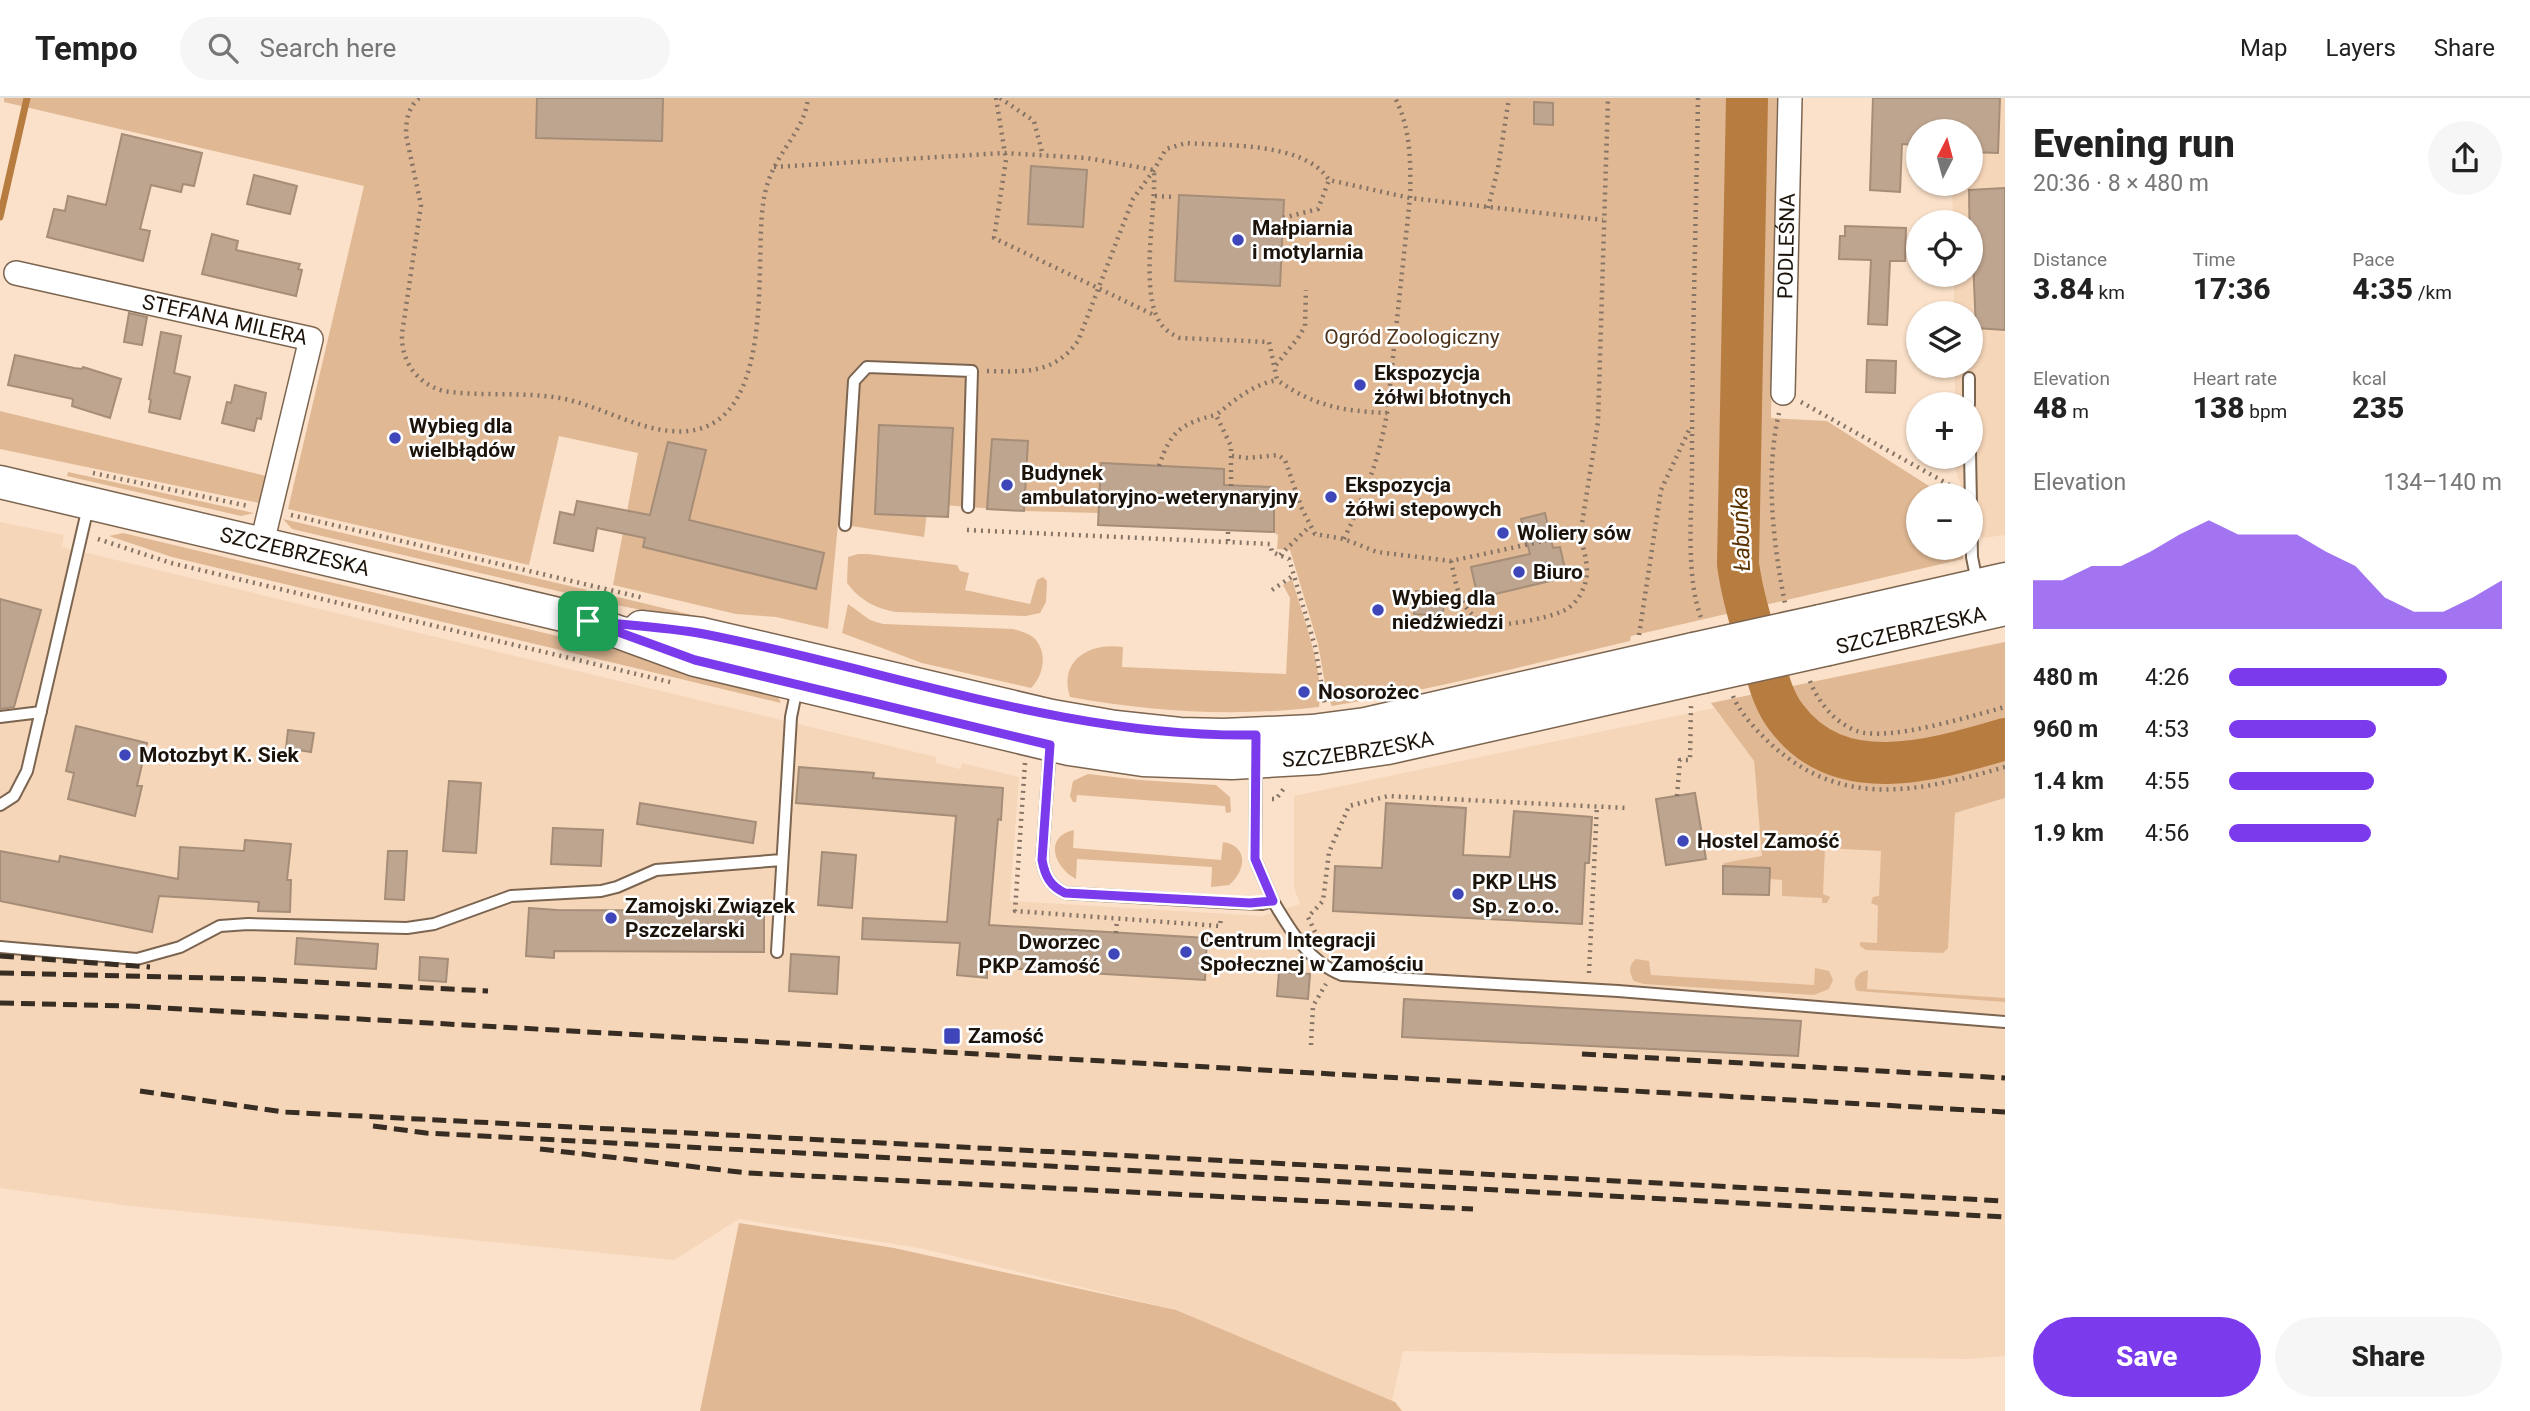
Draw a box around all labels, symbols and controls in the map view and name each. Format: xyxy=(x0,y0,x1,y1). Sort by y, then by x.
search box xyxy=(180,17,670,80)
text: Tempo xyxy=(35,29,138,68)
icon: search xyxy=(204,29,242,67)
text: Search here xyxy=(260,33,396,63)
text: Map xyxy=(2240,34,2288,62)
text: Layers xyxy=(2326,34,2396,62)
text: Share xyxy=(2434,34,2495,62)
north arrow xyxy=(1906,119,1983,196)
map controls xyxy=(1906,119,1983,560)
button: share xyxy=(2428,121,2502,195)
text: Evening run xyxy=(2033,122,2235,166)
text: 20:36 · 8 × 480 m xyxy=(2033,170,2209,197)
street label: PODLEŚNA xyxy=(1773,192,1800,299)
button: locate xyxy=(1906,210,1983,287)
place label: Małpiarnia i motylarnia xyxy=(1252,216,1364,264)
marker: Małpiarnia i motylarnia xyxy=(1230,232,1246,248)
text: Distance xyxy=(2033,248,2107,271)
text: Time xyxy=(2193,248,2235,271)
text: Pace xyxy=(2352,248,2395,271)
text: 3.84 xyxy=(2033,271,2094,306)
text: 17:36 xyxy=(2193,271,2271,306)
text: 4:35 xyxy=(2352,271,2413,306)
text: km xyxy=(2094,281,2125,304)
text: /km xyxy=(2413,281,2452,304)
street label: STEFANA MILERA xyxy=(140,290,310,350)
button: layers xyxy=(1906,301,1983,378)
park label: Ogród Zoologiczny xyxy=(1324,325,1500,349)
place label: Ekspozycja żółwi błotnych xyxy=(1374,361,1511,409)
text: Elevation xyxy=(2033,367,2110,390)
text: Heart rate xyxy=(2193,367,2277,390)
text: kcal xyxy=(2352,367,2387,390)
marker: Ekspozycja żółwi błotnych xyxy=(1352,377,1368,393)
text: 48 xyxy=(2033,390,2068,425)
text: 138 xyxy=(2193,390,2245,425)
text: 235 xyxy=(2352,390,2404,425)
button: + xyxy=(1906,392,1983,469)
text: m xyxy=(2068,400,2089,423)
text: bpm xyxy=(2245,400,2287,423)
place label: Wybieg dla wielbłądów xyxy=(409,414,516,462)
marker: Wybieg dla wielbłądów xyxy=(387,430,403,446)
place label: Budynek ambulatoryjno-weterynaryjny xyxy=(1021,461,1299,509)
text: Elevation xyxy=(2033,469,2126,496)
text: 134–140 m xyxy=(2383,469,2502,496)
place label: Ekspozycja żółwi stepowych xyxy=(1345,473,1501,521)
marker: Budynek ambulatoryjno-weterynaryjny xyxy=(999,477,1015,493)
button: − xyxy=(1906,483,1983,560)
water label: Łabuńka xyxy=(1726,486,1756,572)
marker: Ekspozycja żółwi stepowych xyxy=(1323,489,1339,505)
place label: Woliery sów xyxy=(1517,521,1632,545)
street label: SZCZEBRZESKA xyxy=(218,522,372,581)
marker: Woliery sów xyxy=(1495,525,1511,541)
place label: Biuro xyxy=(1533,560,1583,584)
marker: Biuro xyxy=(1511,564,1527,580)
place label: Wybieg dla niedźwiedzi xyxy=(1392,586,1504,634)
pin xyxy=(558,591,618,651)
icon: arrive xyxy=(569,602,607,640)
marker: Wybieg dla niedźwiedzi xyxy=(1370,602,1386,618)
street label: SZCZEBRZESKA xyxy=(1834,602,1988,659)
text: 480 m xyxy=(2033,664,2098,691)
text: 4:26 xyxy=(2145,664,2189,691)
place label: Nosorożec xyxy=(1318,680,1419,704)
marker: Nosorożec xyxy=(1296,684,1312,700)
text: 960 m xyxy=(2033,716,2098,743)
text: 4:53 xyxy=(2145,716,2189,743)
street label: SZCZEBRZESKA xyxy=(1281,726,1436,772)
place label: Motozbyt K. Siek xyxy=(139,743,300,767)
marker: Motozbyt K. Siek xyxy=(117,747,133,763)
text: 1.4 km xyxy=(2033,768,2104,795)
text: 4:55 xyxy=(2145,768,2189,795)
text: 1.9 km xyxy=(2033,820,2104,847)
text: 4:56 xyxy=(2145,820,2189,847)
place label: Hostel Zamość xyxy=(1697,829,1840,853)
marker: Hostel Zamość xyxy=(1675,833,1691,849)
place label: PKP LHS Sp. z o.o. xyxy=(1472,870,1560,918)
marker: PKP LHS Sp. z o.o. xyxy=(1450,886,1466,902)
place label: Zamojski Związek Pszczelarski xyxy=(625,894,796,942)
marker: Zamojski Związek Pszczelarski xyxy=(603,910,619,926)
place label: Centrum Integracji Społecznej w Zamościu xyxy=(1200,928,1424,976)
place label: Dworzec PKP Zamość xyxy=(979,930,1100,978)
marker: Centrum Integracji Społecznej w Zamościu xyxy=(1178,944,1194,960)
marker: Dworzec PKP Zamość xyxy=(1106,946,1122,962)
place label: Zamość xyxy=(968,1024,1044,1048)
marker: Zamość xyxy=(942,1026,962,1046)
button: Save xyxy=(2033,1317,2261,1397)
button: Share xyxy=(2275,1317,2502,1397)

